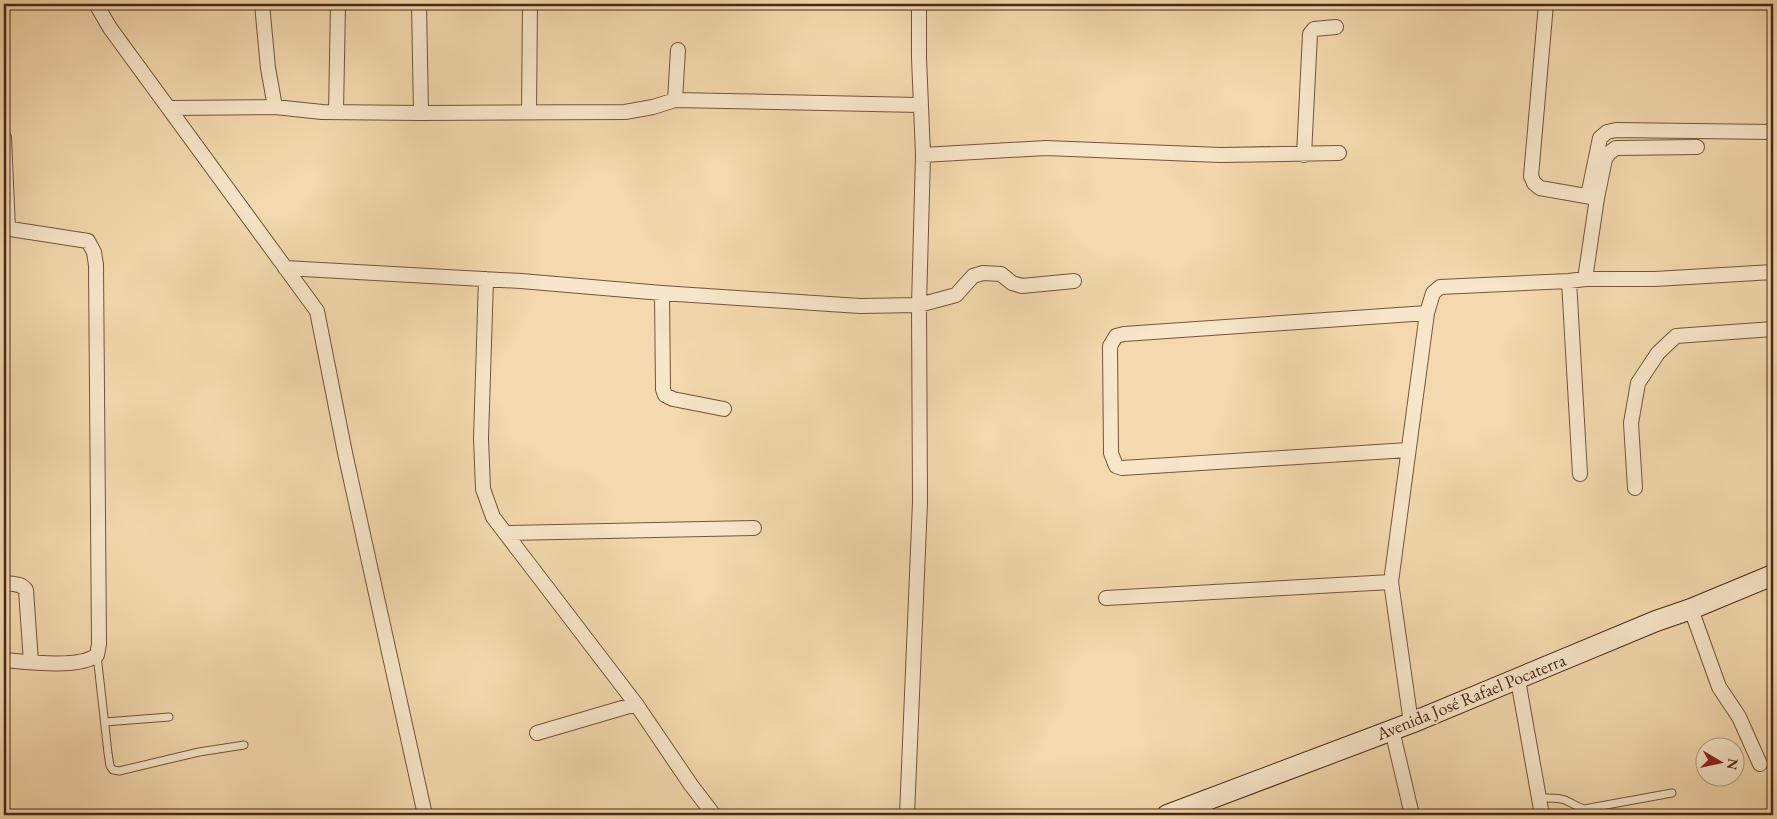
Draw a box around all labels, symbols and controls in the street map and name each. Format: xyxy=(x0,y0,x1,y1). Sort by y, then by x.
street label: Avenida José Rafael Pocaterra xyxy=(1372,648,1570,745)
north arrow xyxy=(1694,736,1744,786)
text: N xyxy=(1723,757,1743,772)

